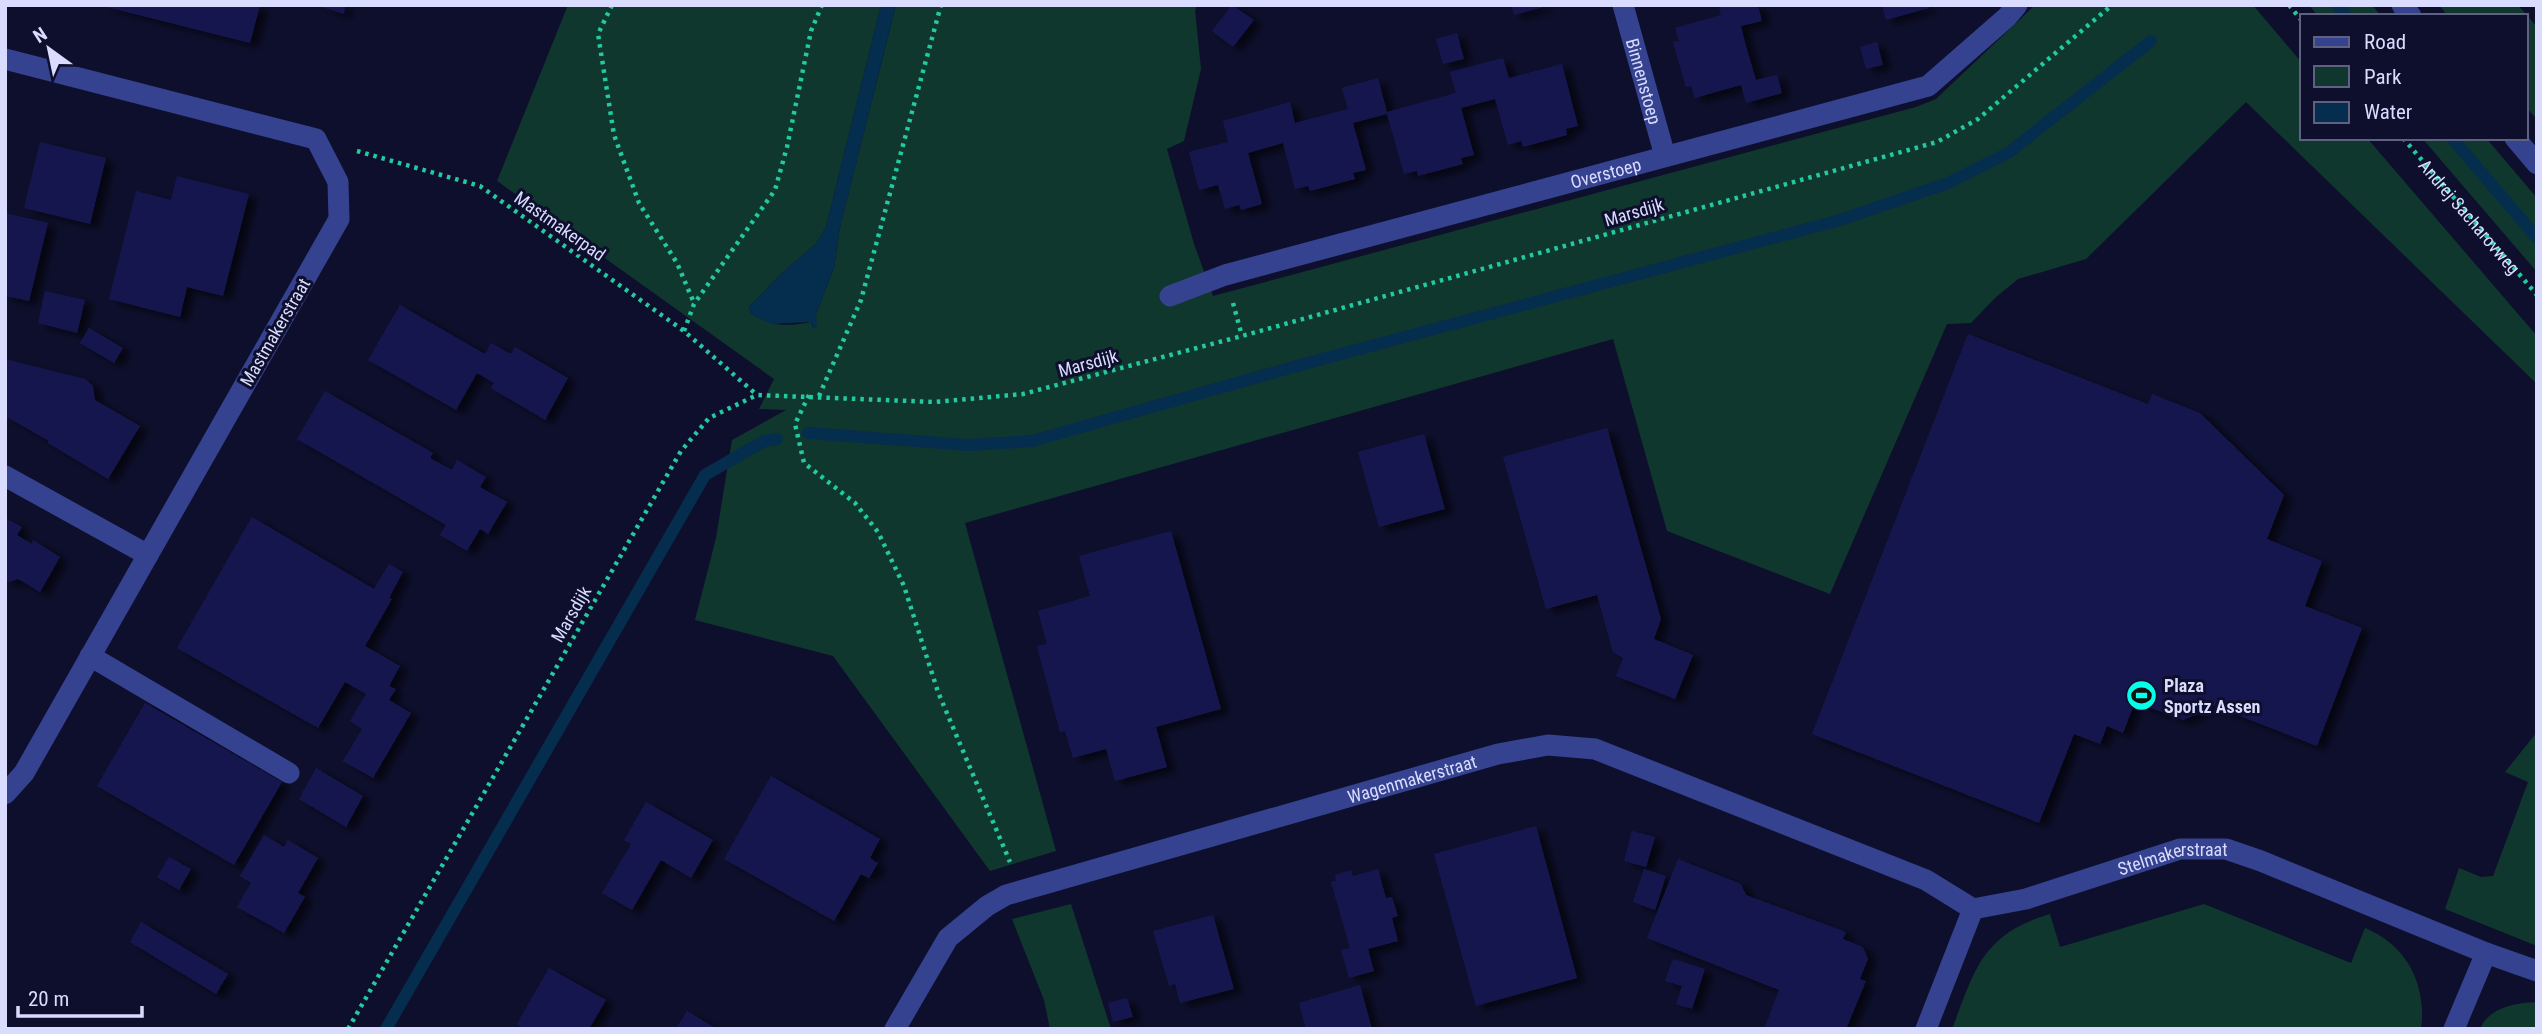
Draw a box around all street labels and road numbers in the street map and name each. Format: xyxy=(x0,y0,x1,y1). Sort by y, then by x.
street label: Binnenstoep xyxy=(1622,36,1666,127)
street label: Overstoep xyxy=(1568,153,1643,192)
street label: Andrej Sacharovweg xyxy=(2415,155,2525,278)
street label: Mastmakerpad xyxy=(510,187,610,265)
street label: Marsdijk xyxy=(1602,193,1666,231)
street label: Mastmakerstraat xyxy=(236,274,314,390)
street label: Marsdijk xyxy=(1056,345,1120,381)
street label: Marsdijk xyxy=(547,582,595,646)
street label: Wagenmakerstraat xyxy=(1345,750,1479,807)
street label: Stelmakerstraat xyxy=(2115,839,2228,879)

